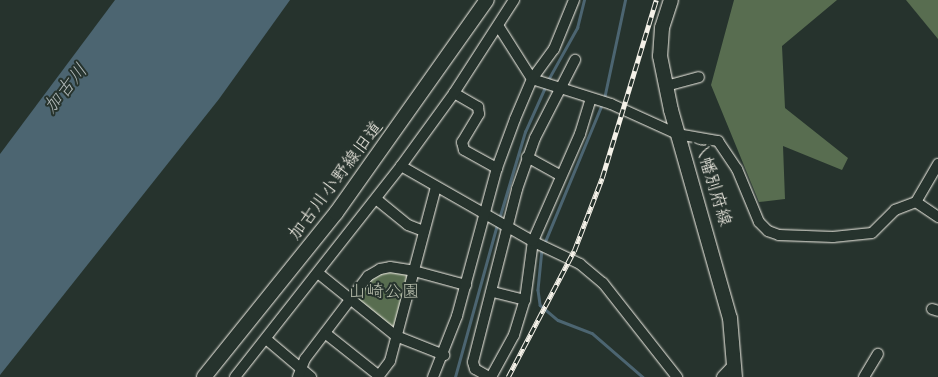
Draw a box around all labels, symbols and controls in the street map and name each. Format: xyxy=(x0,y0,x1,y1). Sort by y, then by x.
water label: 加古川 xyxy=(39,60,93,118)
street label: 加古川小野線旧道 xyxy=(284,117,388,245)
street label: 八幡別府線 xyxy=(689,137,735,229)
park label: 山崎公園 xyxy=(348,281,420,303)

